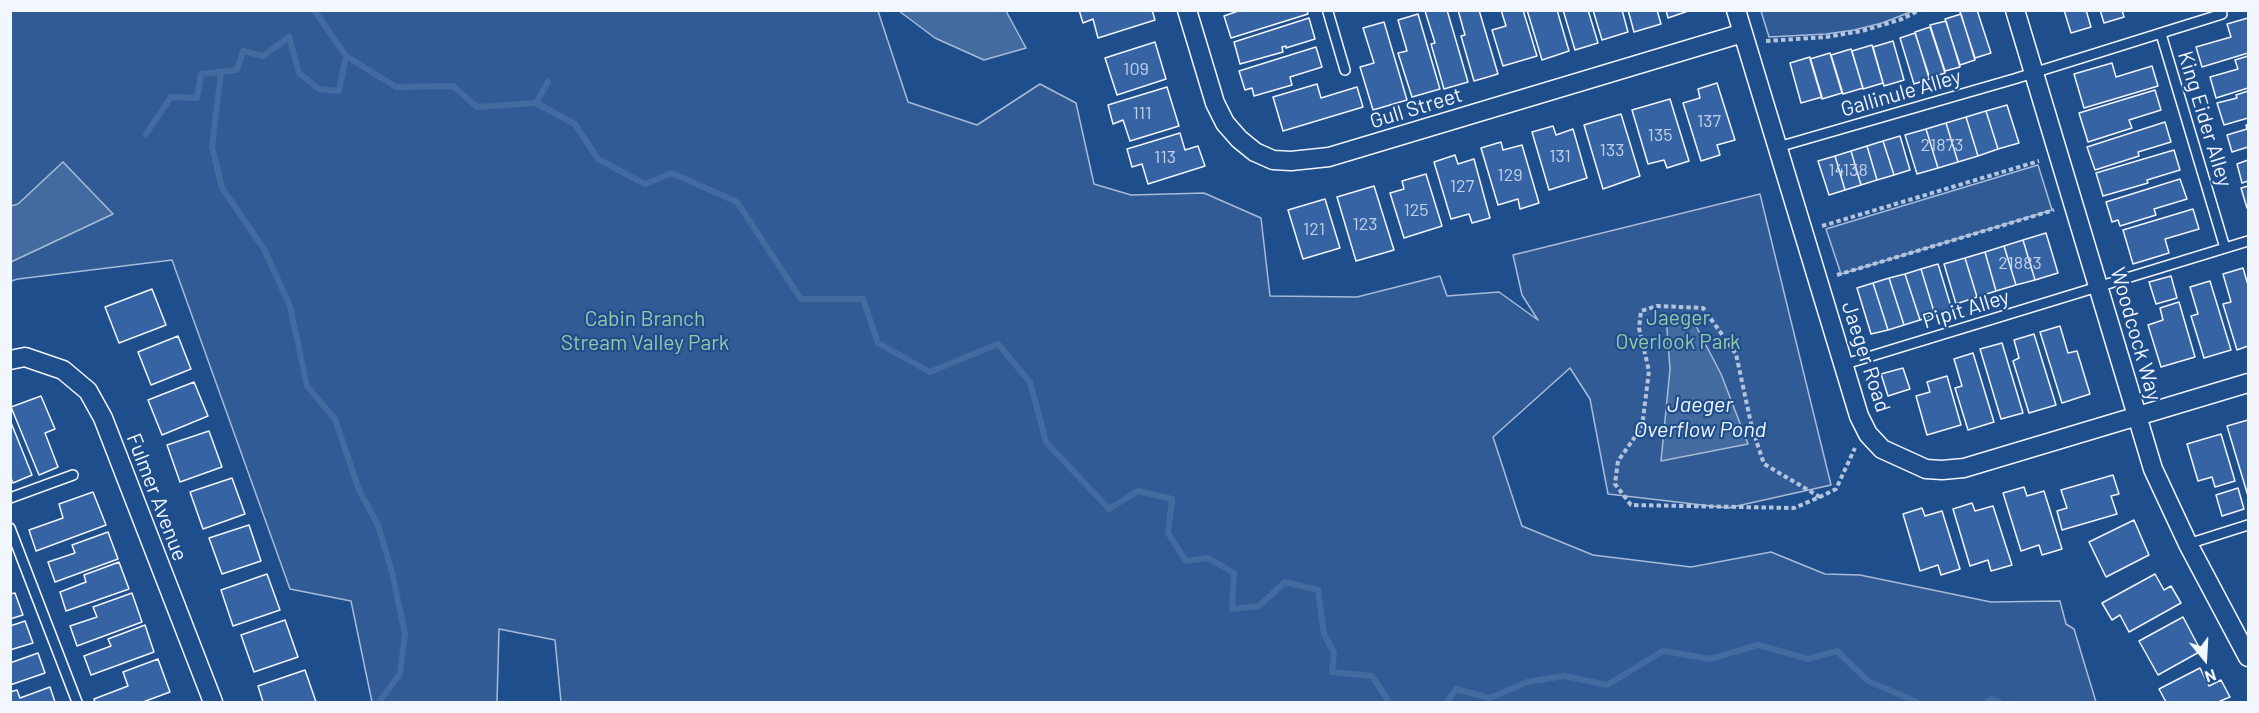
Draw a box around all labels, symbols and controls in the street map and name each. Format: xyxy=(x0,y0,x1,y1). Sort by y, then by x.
street label: King Eider Alley xyxy=(2172,48,2238,190)
house number: 109 xyxy=(1123,58,1149,80)
street label: Gallinule Alley xyxy=(1838,64,1964,122)
street label: Gull Street xyxy=(1367,82,1465,134)
house number: 111 xyxy=(1132,102,1152,124)
house number: 137 xyxy=(1697,110,1721,132)
house number: 135 xyxy=(1648,124,1672,146)
house number: 21873 xyxy=(1921,134,1963,156)
house number: 133 xyxy=(1600,139,1624,161)
house number: 131 xyxy=(1549,145,1571,167)
house number: 113 xyxy=(1154,146,1176,168)
house number: 14138 xyxy=(1828,159,1868,181)
house number: 129 xyxy=(1497,164,1523,186)
house number: 127 xyxy=(1450,175,1474,197)
house number: 125 xyxy=(1403,199,1429,221)
house number: 123 xyxy=(1352,213,1378,235)
house number: 121 xyxy=(1303,218,1325,240)
house number: 21883 xyxy=(1998,252,2042,274)
street label: Woodcock Way xyxy=(2105,264,2167,404)
street label: Pipit Alley xyxy=(1919,284,2013,334)
street label: Jaeger Road xyxy=(1836,299,1896,415)
park label: Jaeger Overlook Park xyxy=(1615,305,1741,355)
park label: Cabin Branch Stream Valley Park xyxy=(561,306,729,356)
water label: Jaeger Overflow Pond xyxy=(1634,392,1766,444)
street label: Fulmer Avenue xyxy=(121,430,193,564)
north arrow xyxy=(2175,629,2235,689)
text: N xyxy=(2203,666,2219,687)

